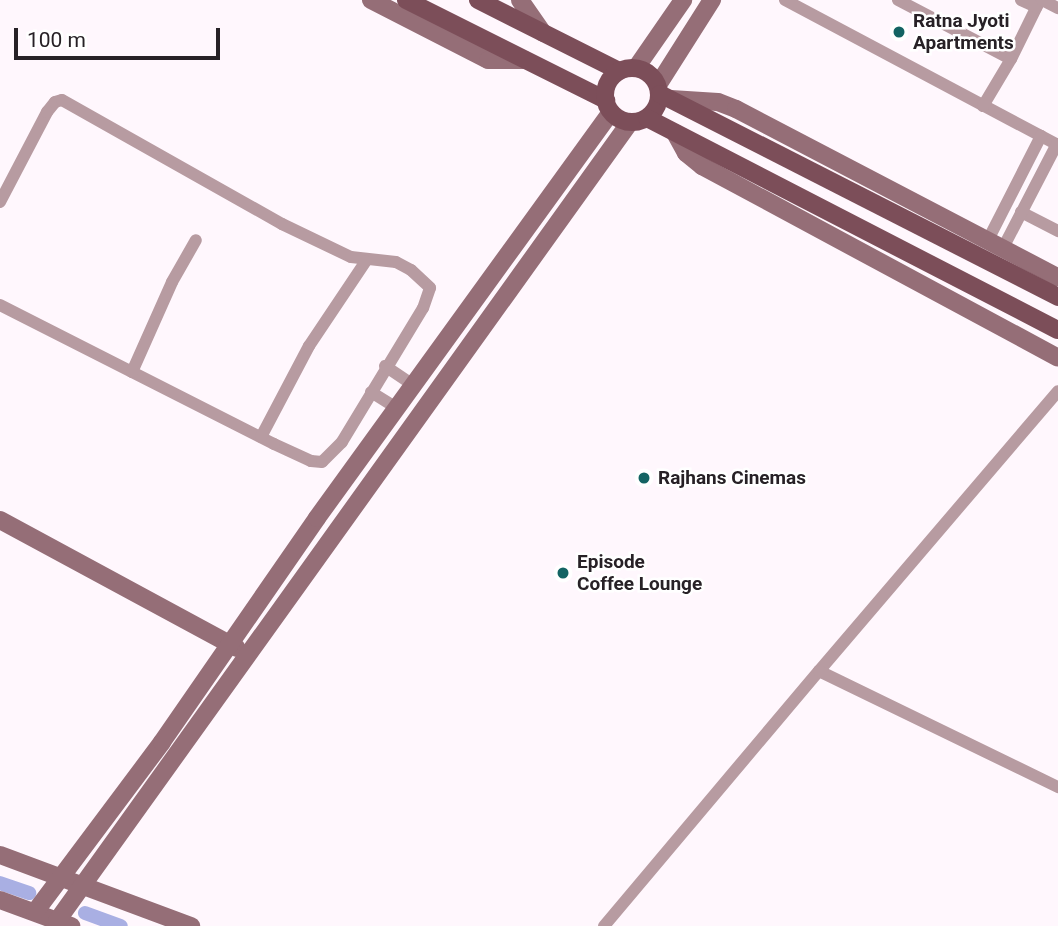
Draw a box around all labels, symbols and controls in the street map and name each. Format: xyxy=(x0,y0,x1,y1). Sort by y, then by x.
place label: Ratna Jyoti Apartments xyxy=(913,10,1014,54)
scale bar xyxy=(18,14,224,58)
marker: Ratna Jyoti Apartments xyxy=(891,24,907,40)
text: 100 m xyxy=(27,28,86,52)
place label: Rajhans Cinemas xyxy=(658,467,806,489)
marker: Rajhans Cinemas xyxy=(636,470,652,486)
place label: Episode Coffee Lounge xyxy=(577,551,702,595)
marker: Episode Coffee Lounge xyxy=(555,565,571,581)

